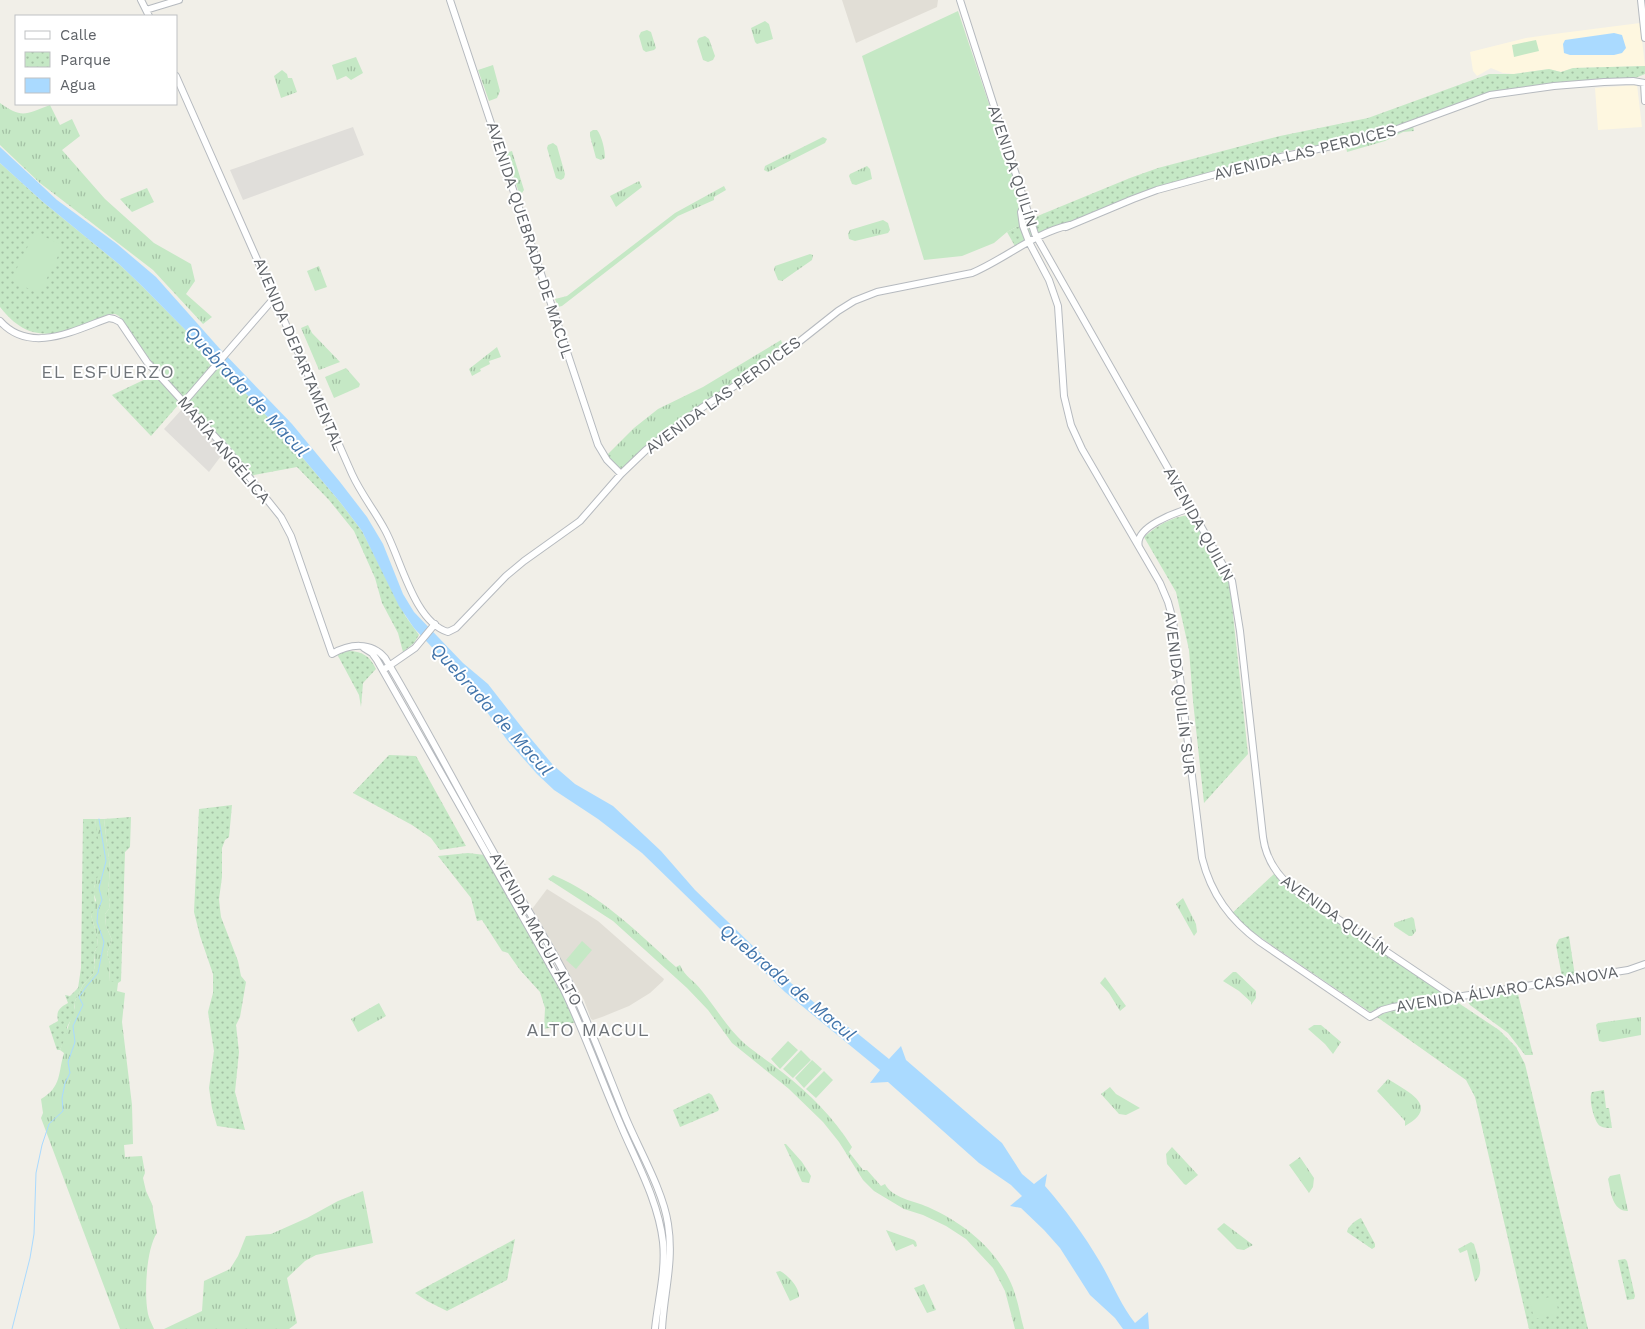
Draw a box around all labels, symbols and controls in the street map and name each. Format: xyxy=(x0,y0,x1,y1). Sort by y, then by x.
legend xyxy=(15,15,178,105)
text: Calle xyxy=(60,26,97,44)
text: Parque xyxy=(60,51,111,69)
text: Agua xyxy=(60,76,96,94)
street label: AVENIDA QUILÍN xyxy=(984,103,1042,229)
street label: AVENIDA QUEBRADA DE MACUL xyxy=(483,119,577,361)
street label: AVENIDA LAS PERDICES xyxy=(1212,120,1398,184)
street label: AVENIDA DEPARTAMENTAL xyxy=(250,255,348,454)
water label: Quebrada de Macul xyxy=(181,321,313,461)
street label: AVENIDA LAS PERDICES xyxy=(642,332,804,458)
district label: EL ESFUERZO xyxy=(41,361,175,382)
street label: MARÍA ANGÉLICA xyxy=(174,392,275,508)
street label: AVENIDA QUILÍN xyxy=(1160,464,1238,584)
street label: AVENIDA QUILÍN SUR xyxy=(1161,610,1199,776)
water label: Quebrada de Macul xyxy=(427,639,557,779)
street label: AVENIDA MACUL ALTO xyxy=(486,849,586,1009)
street label: AVENIDA QUILÍN xyxy=(1277,871,1393,959)
water label: Quebrada de Macul xyxy=(716,919,860,1045)
street label: AVENIDA ÁLVARO CASANOVA xyxy=(1395,962,1620,1016)
district label: ALTO MACUL xyxy=(526,1019,650,1040)

